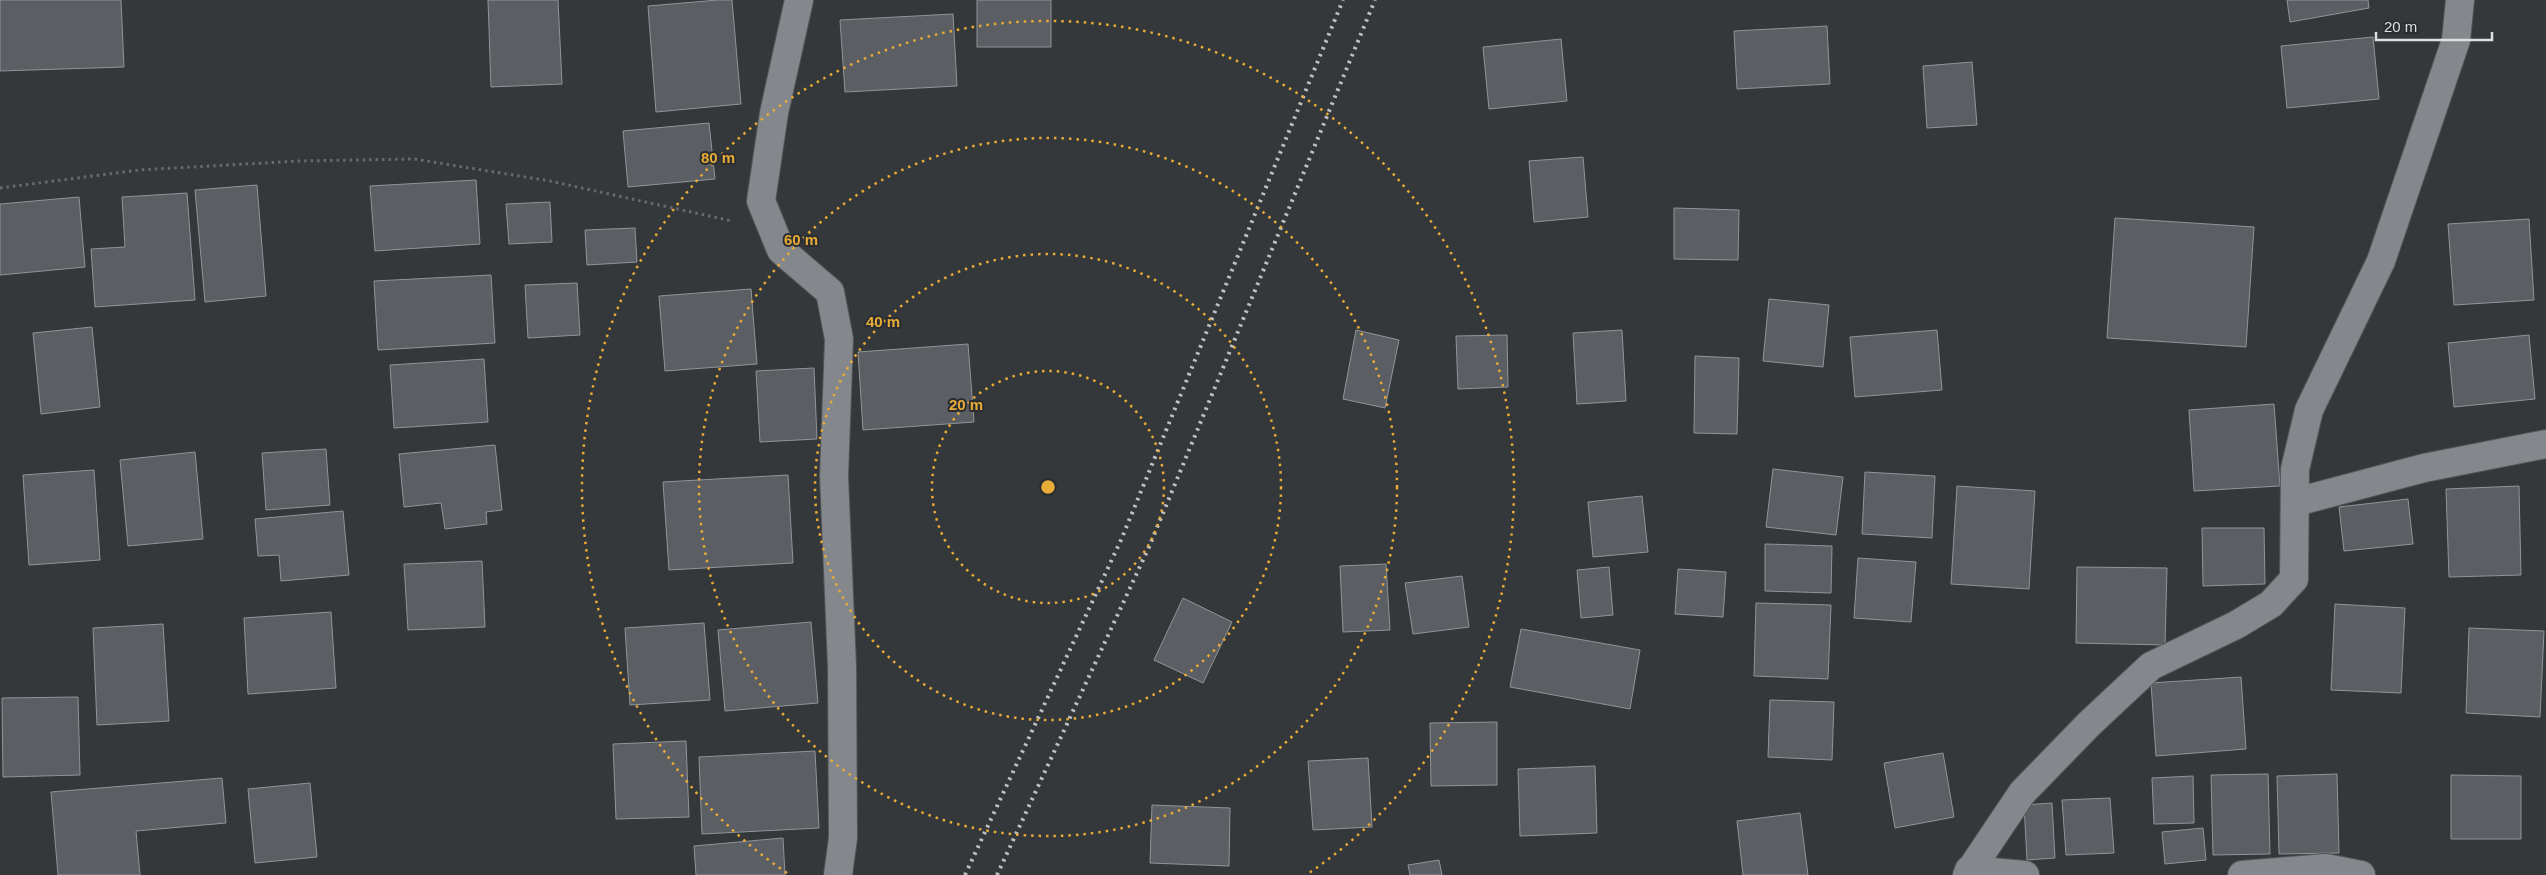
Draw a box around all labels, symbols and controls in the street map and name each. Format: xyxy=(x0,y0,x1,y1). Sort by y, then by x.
scale bar xyxy=(2376,10,2492,42)
text: 20 m xyxy=(2384,18,2417,35)
text: 80 m xyxy=(701,149,735,166)
text: 60 m xyxy=(784,231,818,248)
text: 40 m xyxy=(866,313,900,330)
text: 20 m xyxy=(949,396,983,413)
centre of rings xyxy=(1039,478,1057,496)

